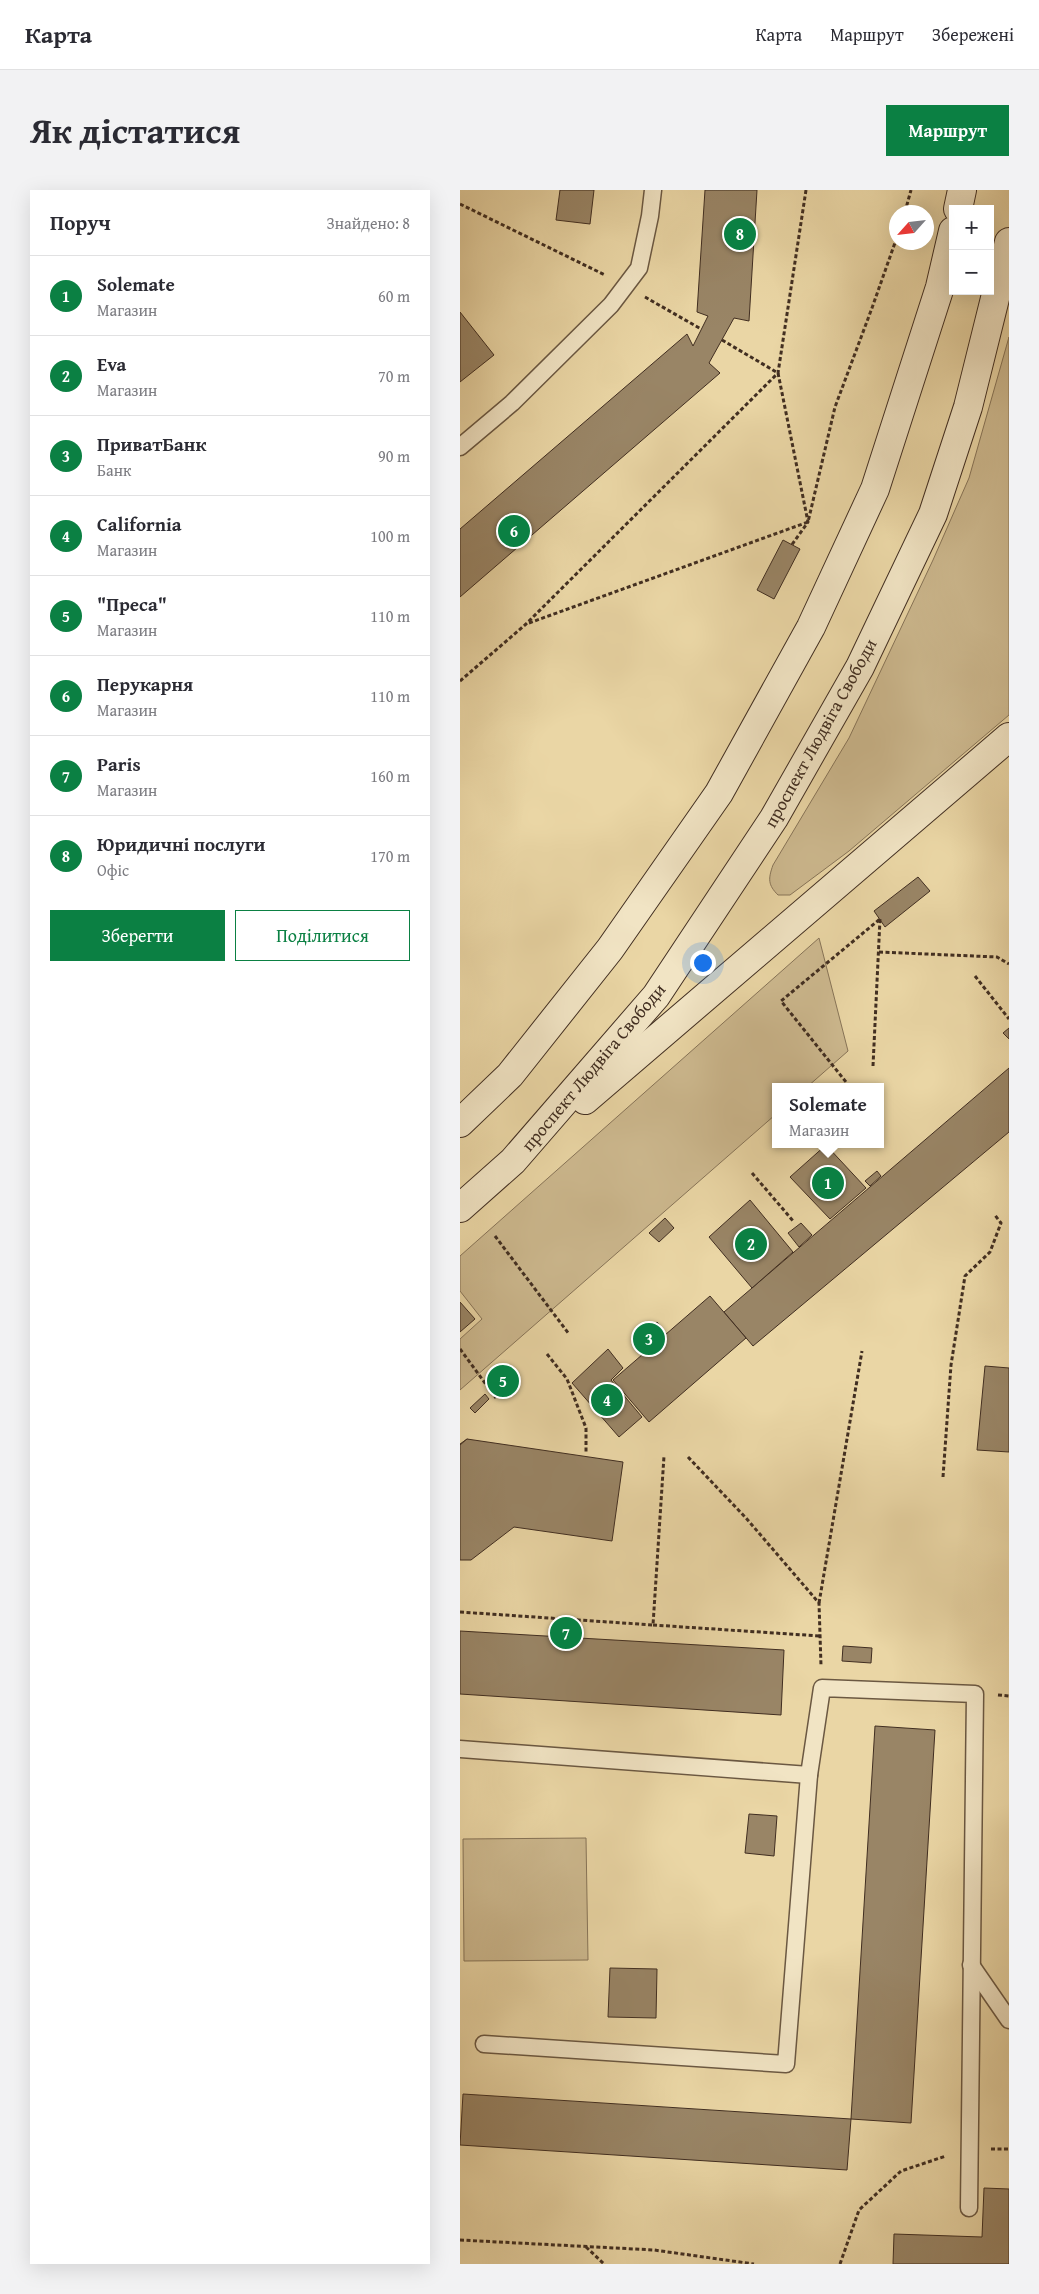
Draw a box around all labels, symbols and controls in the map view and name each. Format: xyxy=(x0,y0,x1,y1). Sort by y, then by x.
text: Карта xyxy=(25,17,92,52)
text: Карта xyxy=(756,21,802,48)
text: Маршрут xyxy=(830,21,904,48)
text: Збережені xyxy=(932,21,1014,48)
text: Як дістатися xyxy=(30,105,240,156)
button: Маршрут xyxy=(886,105,1009,156)
north arrow xyxy=(889,205,934,250)
map controls xyxy=(949,205,994,295)
button: + xyxy=(949,205,994,250)
text: Поруч xyxy=(50,207,111,238)
text: Знайдено: 8 xyxy=(327,211,410,235)
pin: 8 xyxy=(724,215,756,253)
button: − xyxy=(949,250,994,295)
text: Solemate xyxy=(97,270,175,298)
text: 1 xyxy=(62,284,70,308)
text: 60 m xyxy=(378,284,410,308)
text: Магазин xyxy=(97,298,157,322)
text: Eva xyxy=(97,350,126,378)
text: 2 xyxy=(62,364,70,388)
text: 70 m xyxy=(378,364,410,388)
text: Магазин xyxy=(97,378,157,402)
text: ПриватБанк xyxy=(97,430,206,458)
text: 3 xyxy=(62,444,70,468)
text: 90 m xyxy=(378,444,410,468)
text: Банк xyxy=(97,458,131,482)
text: California xyxy=(97,510,182,538)
pin: 6 xyxy=(498,512,530,550)
text: 4 xyxy=(62,524,70,548)
text: 100 m xyxy=(370,524,410,548)
text: Магазин xyxy=(97,538,157,562)
text: "Преса" xyxy=(97,590,167,618)
text: 5 xyxy=(62,604,70,628)
text: 110 m xyxy=(370,604,410,628)
text: Магазин xyxy=(97,618,157,642)
street label: проспект Людвіга Свободи xyxy=(757,633,883,833)
text: Перукарня xyxy=(97,670,193,698)
text: 6 xyxy=(62,684,70,708)
text: 110 m xyxy=(370,684,410,708)
text: Магазин xyxy=(97,698,157,722)
text: Paris xyxy=(97,750,141,778)
text: 7 xyxy=(62,764,70,788)
text: 160 m xyxy=(370,764,410,788)
text: Магазин xyxy=(97,778,157,802)
text: Юридичні послуги xyxy=(97,830,265,858)
text: 8 xyxy=(62,844,70,868)
text: 170 m xyxy=(370,844,410,868)
text: Офіс xyxy=(97,858,129,882)
button: Зберегти xyxy=(50,910,225,961)
button: Поділитися xyxy=(235,910,410,961)
your location xyxy=(690,950,716,976)
street label: проспект Людвіга Свободи xyxy=(514,977,672,1157)
popup xyxy=(772,1083,884,1148)
text: Solemate xyxy=(789,1090,867,1118)
text: Магазин xyxy=(789,1118,849,1142)
pin: 1 xyxy=(812,1164,844,1202)
pin: 2 xyxy=(735,1225,767,1263)
pin: 3 xyxy=(633,1320,665,1358)
pin: 5 xyxy=(487,1362,519,1400)
pin: 4 xyxy=(591,1381,623,1419)
pin: 7 xyxy=(550,1614,582,1652)

